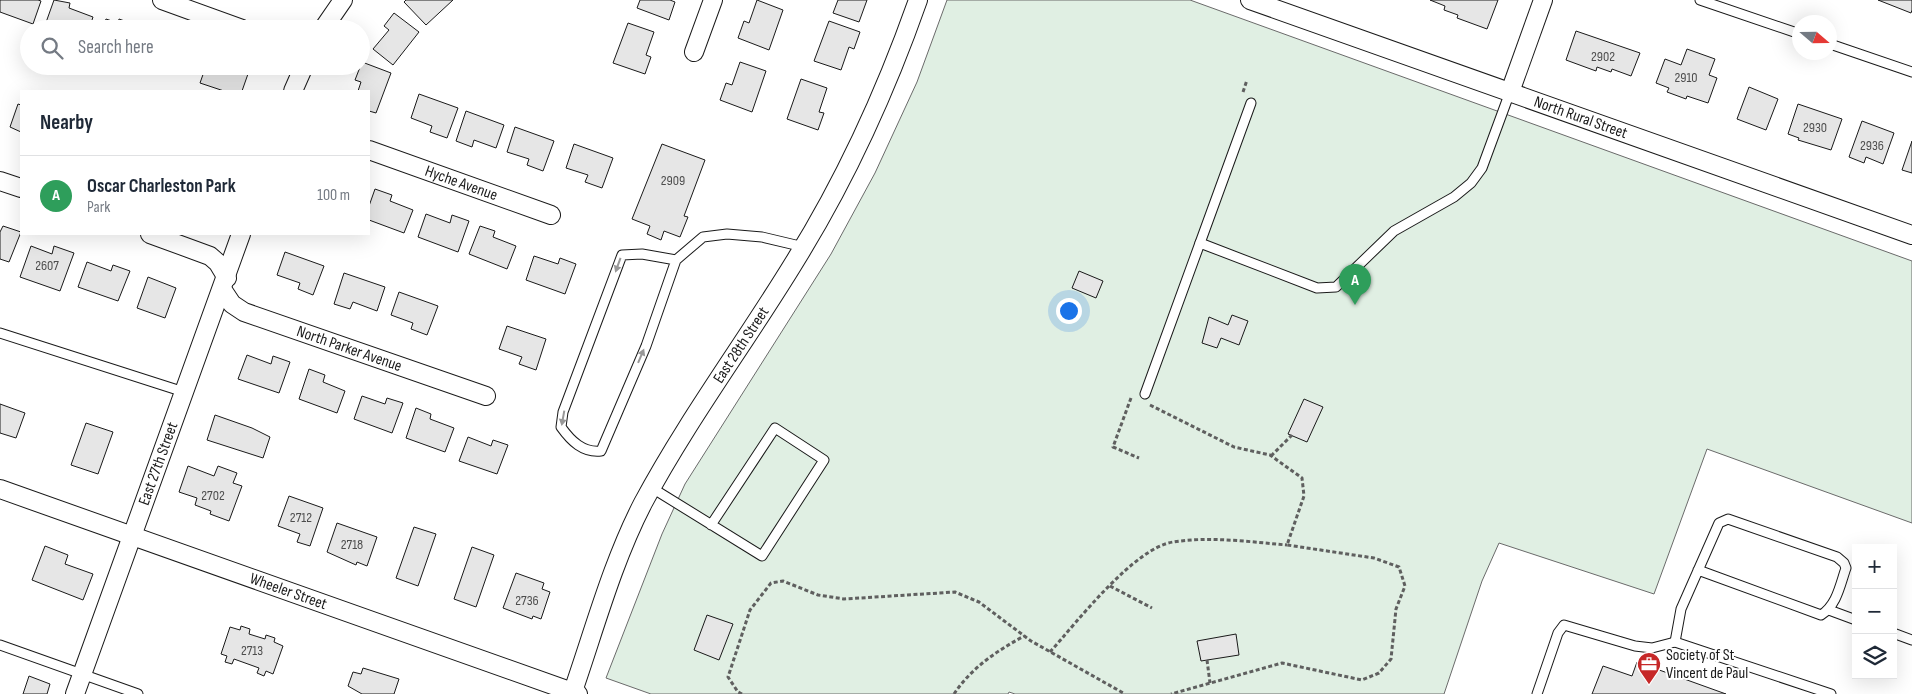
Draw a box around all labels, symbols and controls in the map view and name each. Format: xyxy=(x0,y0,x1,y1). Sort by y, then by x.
north arrow xyxy=(1792,15,1837,60)
search box xyxy=(20,20,370,75)
icon: search xyxy=(38,34,66,62)
text: Search here xyxy=(78,36,154,59)
house number: 2902 xyxy=(1591,48,1615,65)
house number: 2910 xyxy=(1674,69,1698,86)
street label: North Rural Street xyxy=(1531,92,1630,143)
text: Nearby xyxy=(40,110,93,135)
house number: 2930 xyxy=(1803,119,1827,136)
house number: 2936 xyxy=(1860,137,1884,154)
street label: Hyche Avenue xyxy=(422,161,500,205)
house number: 2909 xyxy=(661,172,685,189)
text: Oscar Charleston Park xyxy=(87,175,236,198)
text: A xyxy=(52,186,60,205)
text: 100 m xyxy=(317,186,350,205)
text: Park xyxy=(87,198,110,217)
house number: 2607 xyxy=(35,257,59,274)
one-way arrow xyxy=(614,258,622,273)
pin: A xyxy=(1339,264,1371,305)
your location xyxy=(1056,298,1082,324)
street label: East 28th Street xyxy=(709,303,773,387)
street label: North Parker Avenue xyxy=(294,322,404,376)
one-way arrow xyxy=(638,349,646,364)
one-way arrow xyxy=(558,410,566,426)
street label: East 27th Street xyxy=(134,419,182,508)
house number: 2702 xyxy=(201,487,225,504)
house number: 2712 xyxy=(290,509,312,526)
house number: 2718 xyxy=(341,536,363,553)
map controls xyxy=(1852,544,1897,679)
button: + xyxy=(1852,544,1897,589)
street label: Wheeler Street xyxy=(247,569,330,614)
button: − xyxy=(1852,589,1897,634)
house number: 2736 xyxy=(515,592,539,609)
button: layers xyxy=(1852,634,1897,679)
house number: 2713 xyxy=(241,642,263,659)
place label: Society of St Vincent de Paul xyxy=(1666,646,1748,683)
office icon: Society of St Vincent de Paul xyxy=(1636,651,1662,685)

